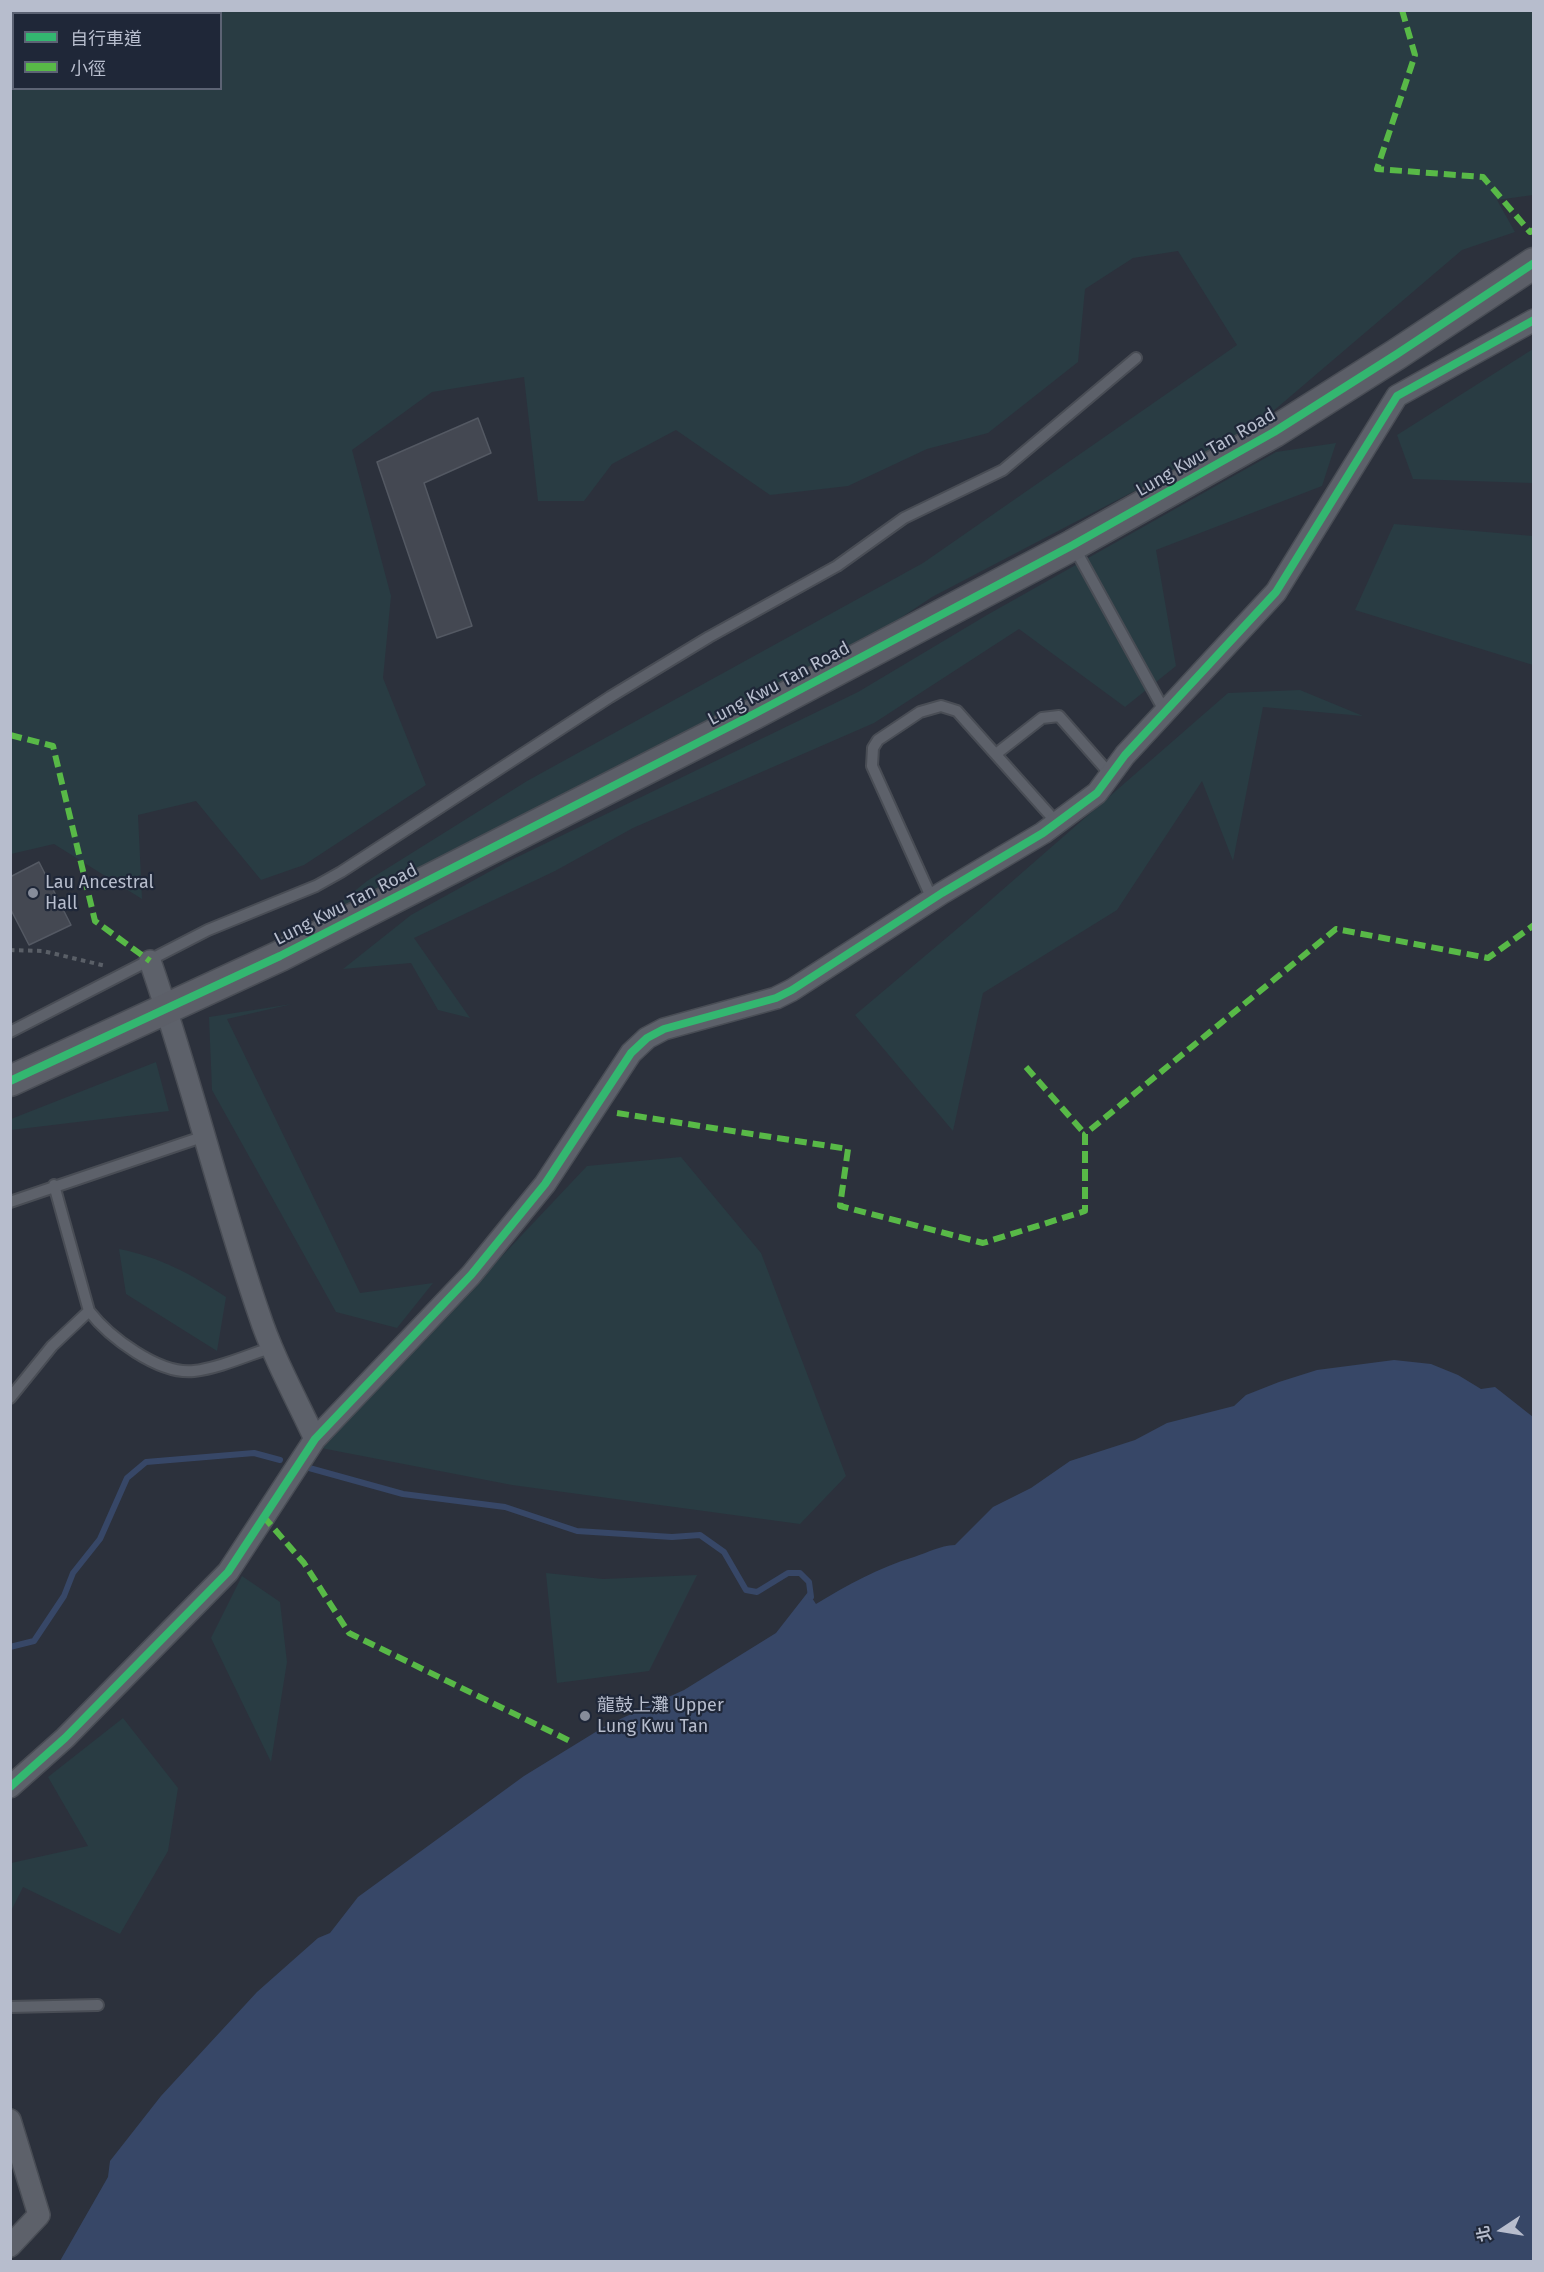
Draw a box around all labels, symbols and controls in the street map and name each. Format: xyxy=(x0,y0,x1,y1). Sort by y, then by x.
legend xyxy=(12,12,222,90)
text: 自行車道 xyxy=(70,28,142,50)
text: 小徑 xyxy=(70,58,106,80)
street label: Lung Kwu Tan Road xyxy=(1132,404,1280,502)
street label: Lung Kwu Tan Road xyxy=(704,637,854,731)
street label: Lung Kwu Tan Road xyxy=(271,860,421,950)
place label: Lau Ancestral Hall xyxy=(45,872,154,914)
marker: Lau Ancestral Hall xyxy=(26,886,40,900)
place label: 龍鼓上灘 Upper Lung Kwu Tan xyxy=(597,1695,724,1738)
marker: 龍鼓上灘 Upper Lung Kwu Tan xyxy=(578,1709,592,1723)
north arrow xyxy=(1472,2200,1532,2260)
text: 北 xyxy=(1473,2224,1495,2244)

